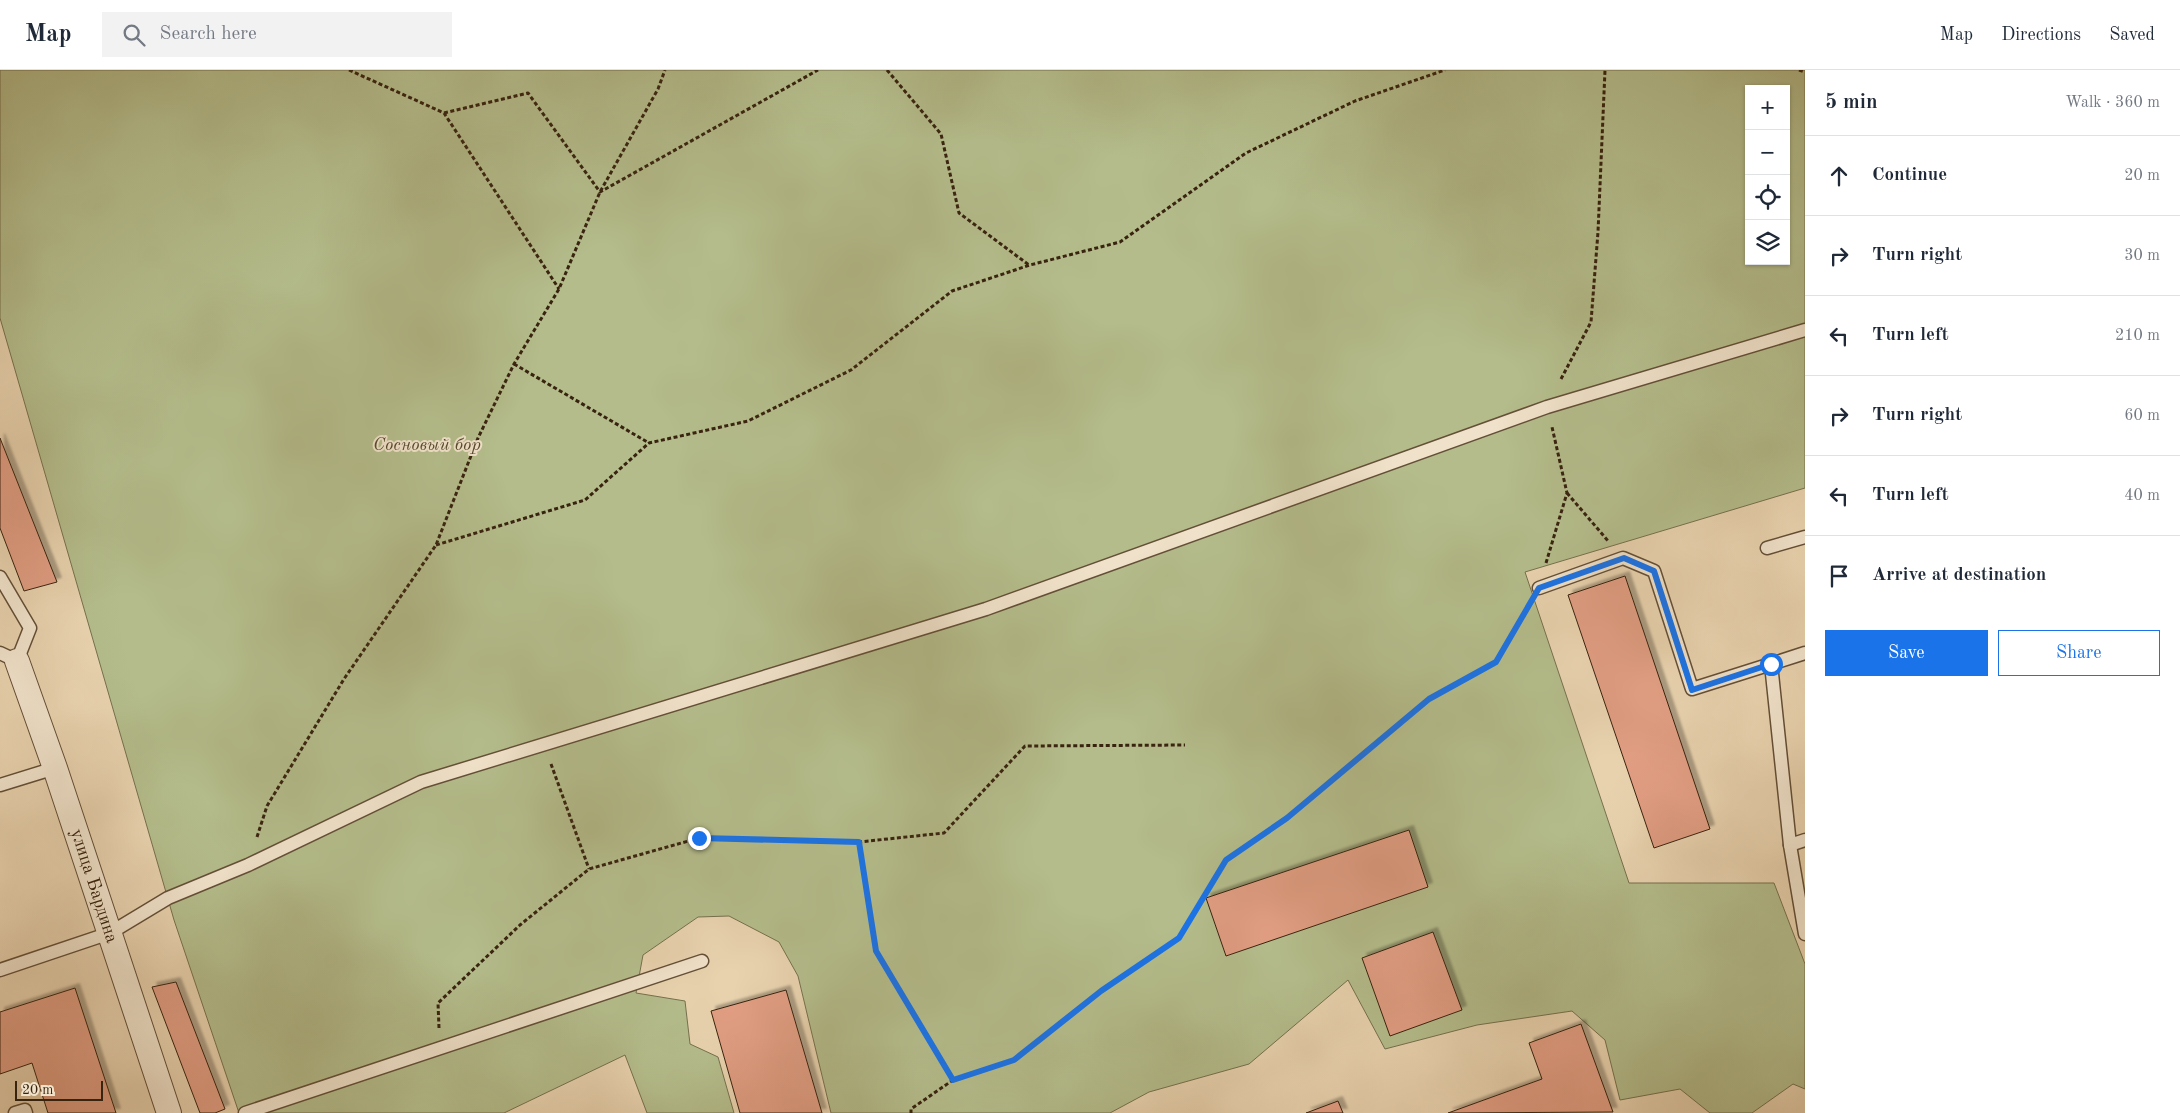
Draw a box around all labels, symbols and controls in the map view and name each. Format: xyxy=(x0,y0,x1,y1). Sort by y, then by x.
search box xyxy=(102,12,452,57)
icon: search xyxy=(120,21,148,49)
text: Map xyxy=(25,23,72,47)
text: Search here xyxy=(160,25,257,44)
text: Map xyxy=(1940,26,1973,44)
text: Directions xyxy=(2001,26,2081,44)
text: Saved xyxy=(2109,26,2155,44)
map controls xyxy=(1745,85,1790,265)
button: + xyxy=(1745,85,1790,130)
text: 5 min xyxy=(1825,92,1878,113)
text: Walk · 360 m xyxy=(2065,95,2160,111)
button: − xyxy=(1745,130,1790,175)
icon: ahead xyxy=(1825,162,1853,190)
text: Continue xyxy=(1872,166,1947,185)
text: 20 m xyxy=(2124,168,2160,184)
button: locate xyxy=(1745,175,1790,220)
button: layers xyxy=(1745,220,1790,265)
icon: right xyxy=(1825,242,1853,270)
text: Turn right xyxy=(1872,246,1962,265)
text: 30 m xyxy=(2124,248,2160,264)
icon: left xyxy=(1825,322,1853,350)
text: Turn left xyxy=(1872,326,1949,345)
text: 210 m xyxy=(2115,328,2160,344)
icon: right xyxy=(1825,402,1853,430)
text: Turn right xyxy=(1872,406,1962,425)
text: 60 m xyxy=(2124,408,2160,424)
park label: Сосновый бор xyxy=(373,436,481,454)
icon: left xyxy=(1825,482,1853,510)
text: Turn left xyxy=(1872,486,1949,505)
text: 40 m xyxy=(2124,488,2160,504)
icon: arrive xyxy=(1825,562,1853,590)
text: Arrive at destination xyxy=(1872,566,2046,585)
button: Save xyxy=(1825,630,1988,676)
button: Share xyxy=(1998,630,2160,676)
route start xyxy=(1760,653,1783,676)
street label: улица Бардина xyxy=(67,827,121,945)
route end xyxy=(688,827,711,850)
scale bar xyxy=(15,1078,102,1101)
text: 20 m xyxy=(22,1083,53,1097)

